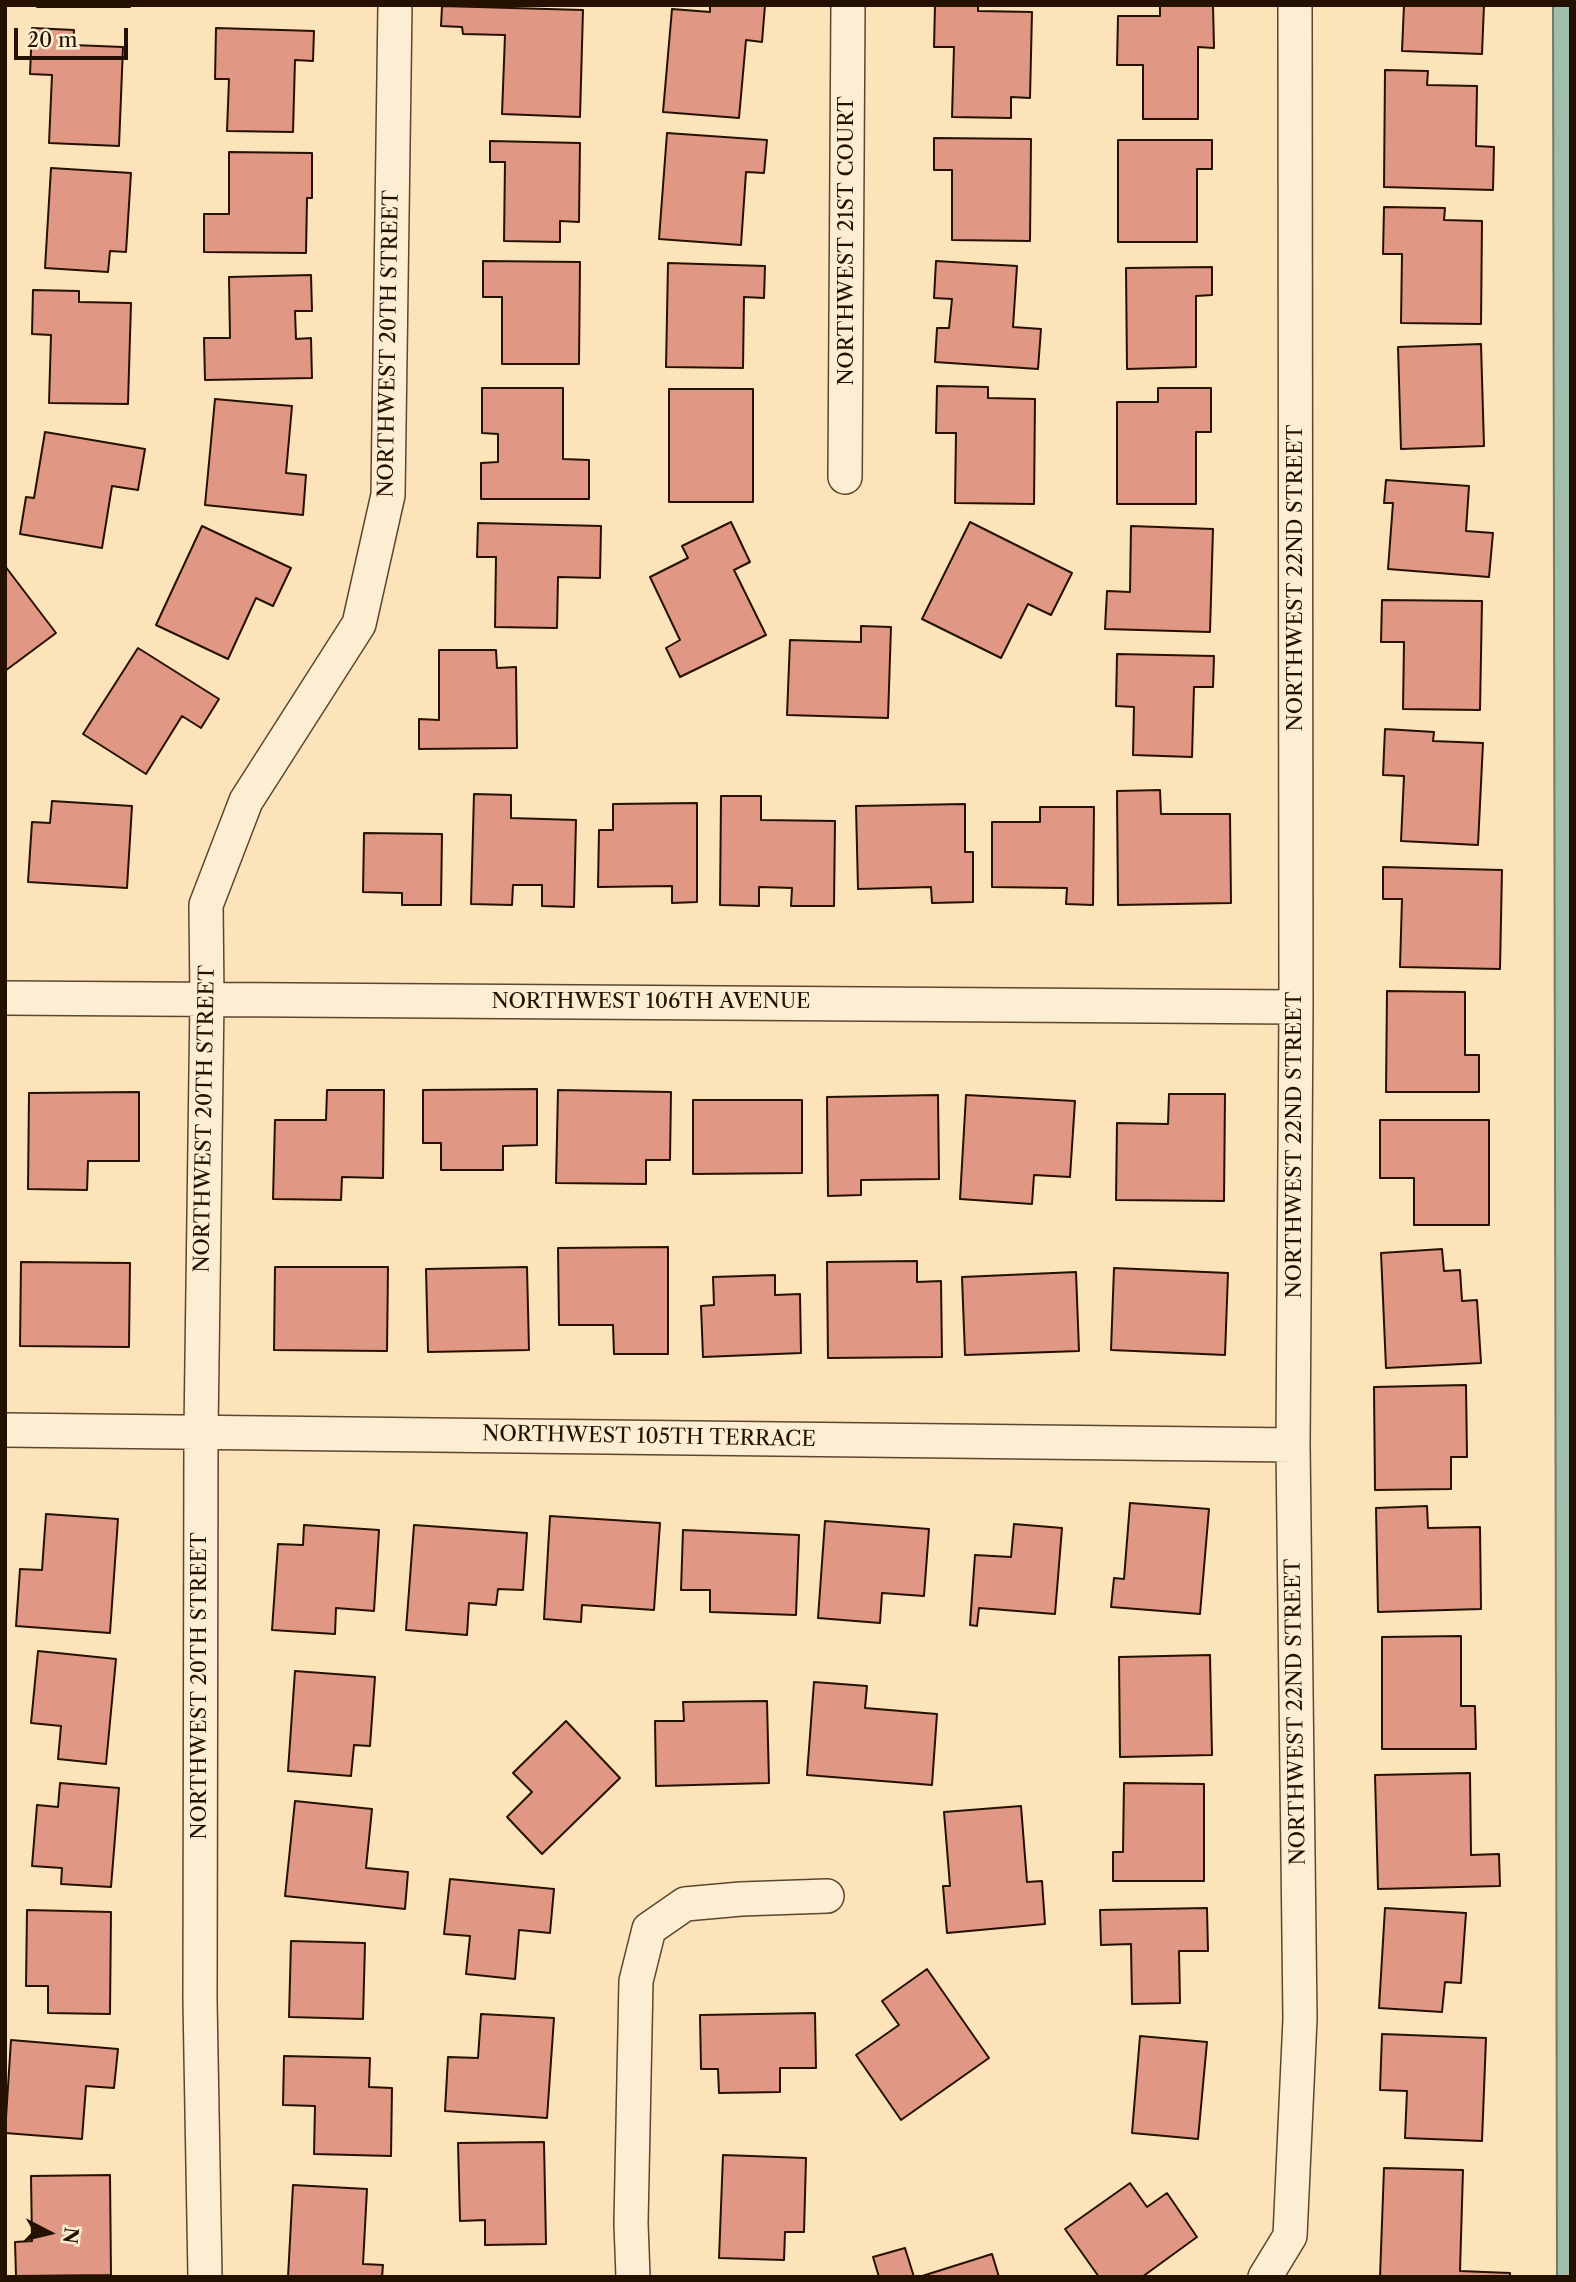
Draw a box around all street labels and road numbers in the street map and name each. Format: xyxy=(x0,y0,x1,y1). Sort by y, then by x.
street label: NORTHWEST 21ST COURT xyxy=(834,96,860,386)
street label: NORTHWEST 20TH STREET xyxy=(374,190,404,498)
street label: NORTHWEST 22ND STREET xyxy=(1283,425,1309,731)
street label: NORTHWEST 20TH STREET xyxy=(190,965,220,1273)
street label: NORTHWEST 106TH AVENUE xyxy=(491,989,811,1015)
street label: NORTHWEST 22ND STREET xyxy=(1282,992,1308,1298)
street label: NORTHWEST 105TH TERRACE xyxy=(482,1421,816,1453)
street label: NORTHWEST 20TH STREET xyxy=(187,1532,213,1840)
street label: NORTHWEST 22ND STREET xyxy=(1281,1558,1311,1866)

